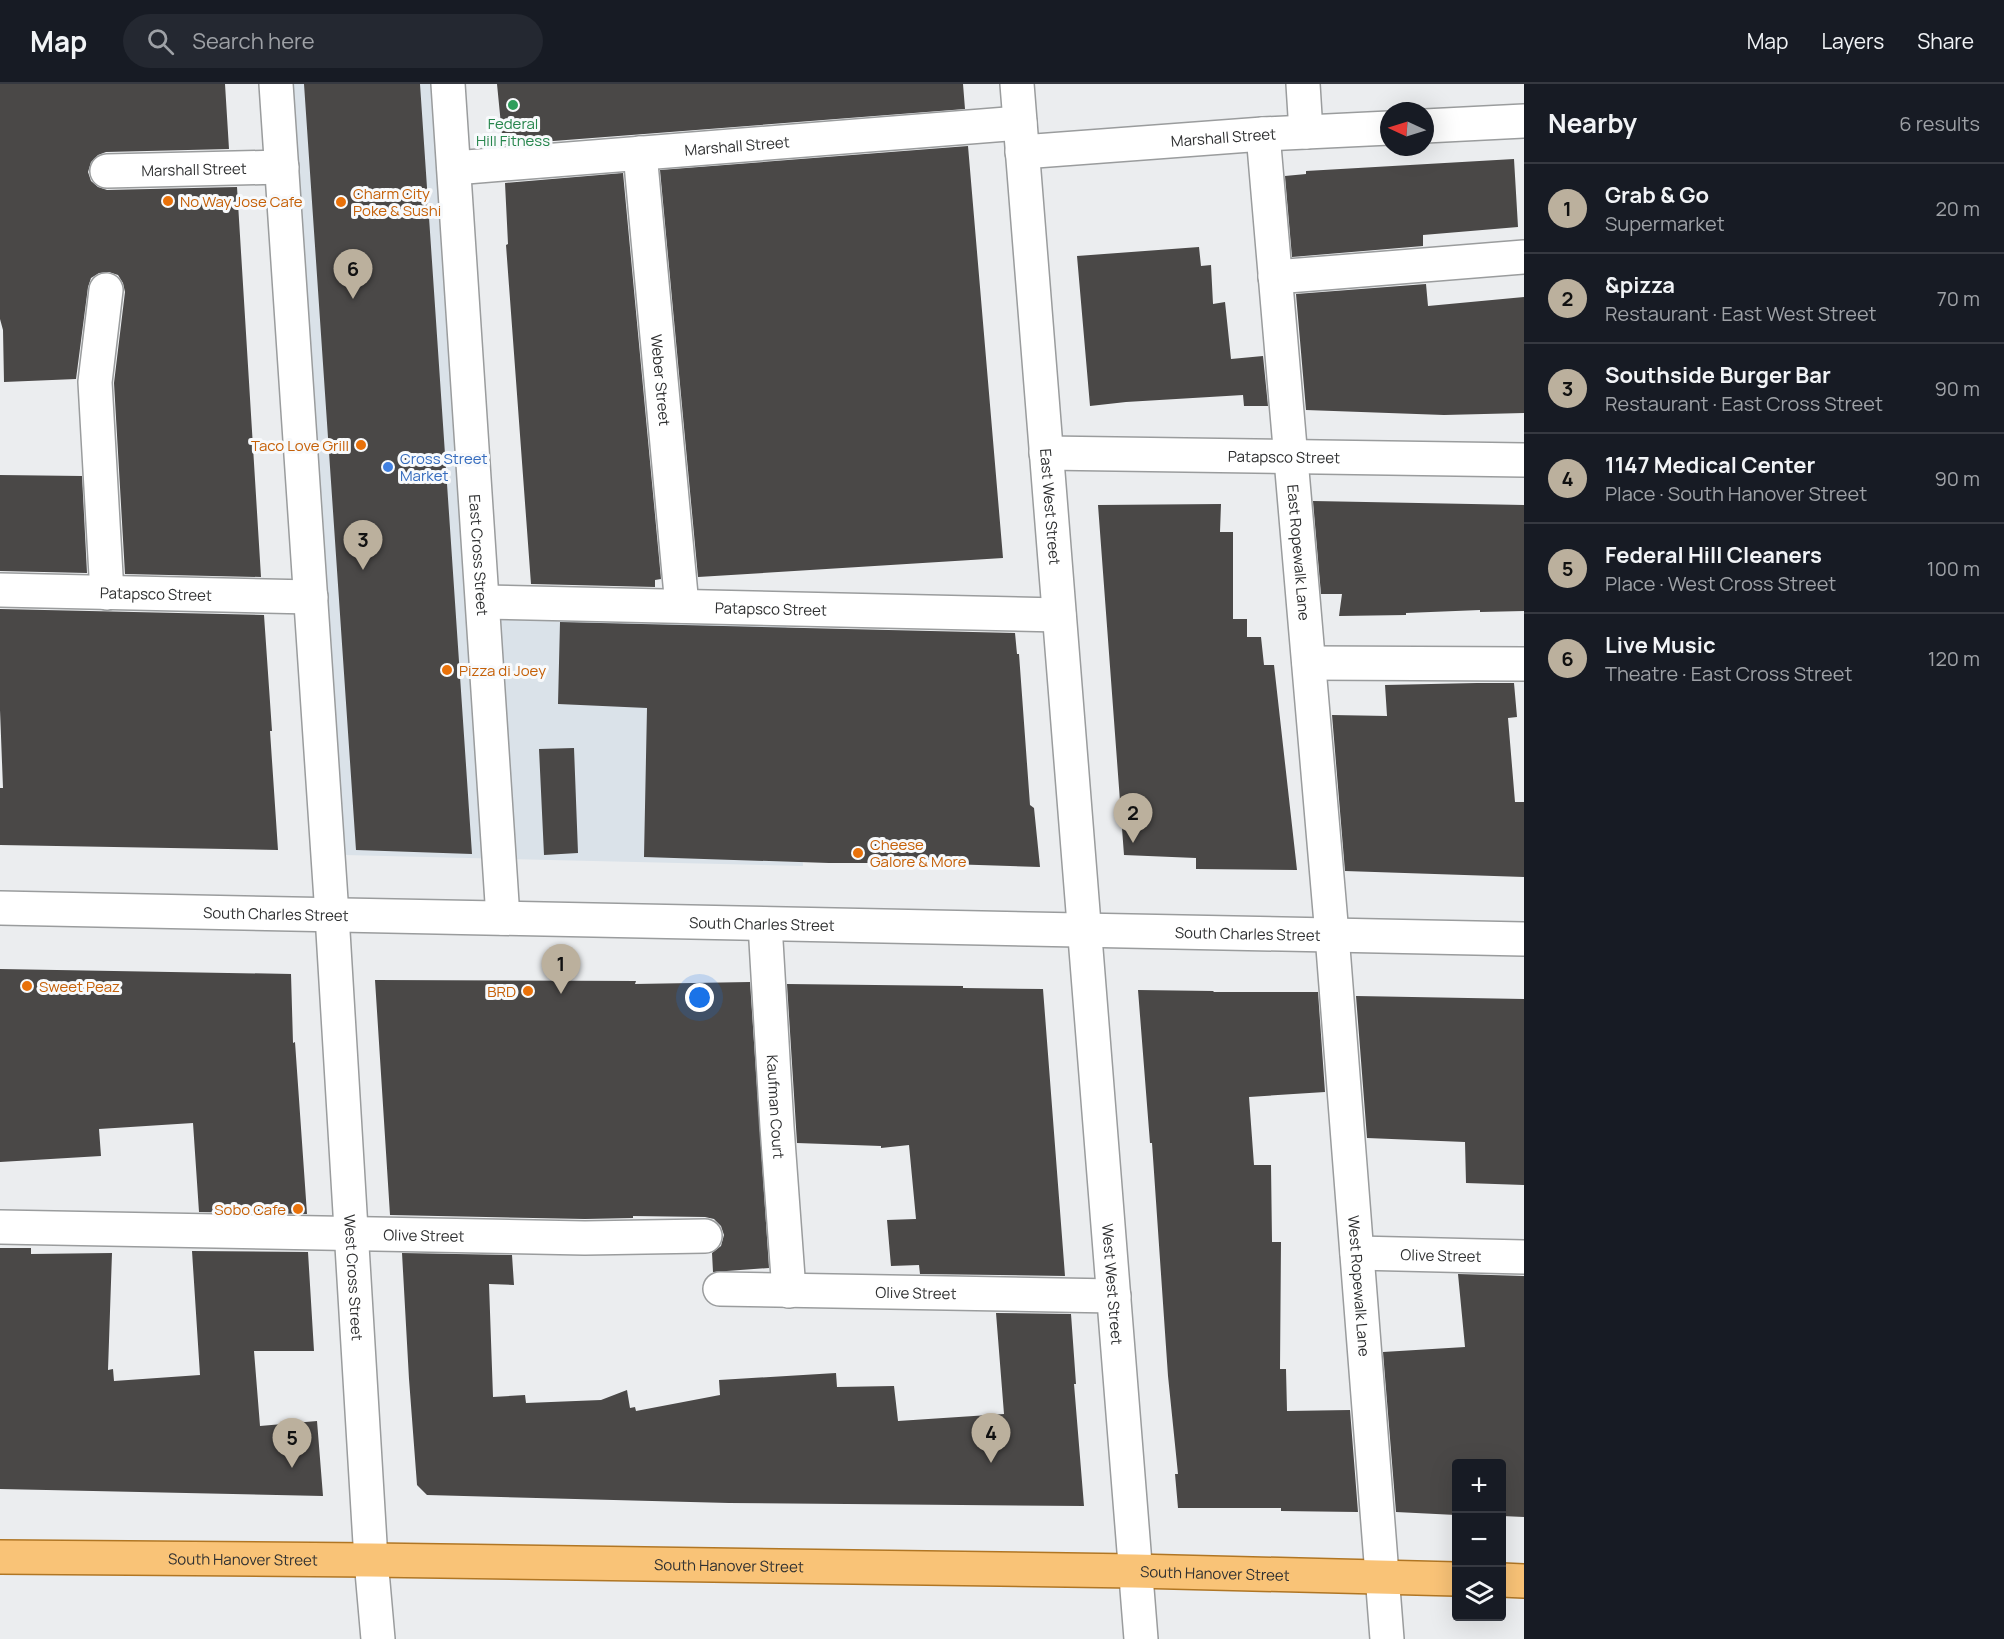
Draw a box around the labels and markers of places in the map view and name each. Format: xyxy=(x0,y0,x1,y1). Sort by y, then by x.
marker: Federal Hill Fitness xyxy=(506,98,520,112)
place label: Federal Hill Fitness xyxy=(476,113,550,151)
place label: Charm City Poke & Sushi xyxy=(353,183,441,221)
place label: No Way Jose Cafe xyxy=(180,191,303,212)
marker: No Way Jose Cafe xyxy=(161,194,175,208)
marker: Charm City Poke & Sushi xyxy=(334,195,348,209)
pin: 6 xyxy=(334,250,372,299)
place label: Taco Love Grill xyxy=(251,435,349,456)
marker: Taco Love Grill xyxy=(354,438,368,452)
place label: Cross Street Market xyxy=(400,448,488,486)
marker: Cross Street Market xyxy=(381,460,395,474)
pin: 3 xyxy=(344,520,382,570)
place label: Pizza di Joey xyxy=(459,660,546,681)
marker: Pizza di Joey xyxy=(440,663,454,677)
pin: 2 xyxy=(1114,794,1152,843)
place label: Cheese Galore & More xyxy=(870,834,967,872)
marker: Cheese Galore & More xyxy=(851,846,865,860)
pin: 1 xyxy=(542,944,580,994)
place label: Sweet Peaz xyxy=(39,976,120,997)
marker: Sweet Peaz xyxy=(20,979,34,993)
place label: BRD xyxy=(487,981,516,1002)
marker: BRD xyxy=(521,984,535,998)
place label: Sobo Cafe xyxy=(214,1199,286,1220)
marker: Sobo Cafe xyxy=(291,1202,305,1216)
pin: 4 xyxy=(972,1414,1010,1463)
pin: 5 xyxy=(272,1418,312,1468)

